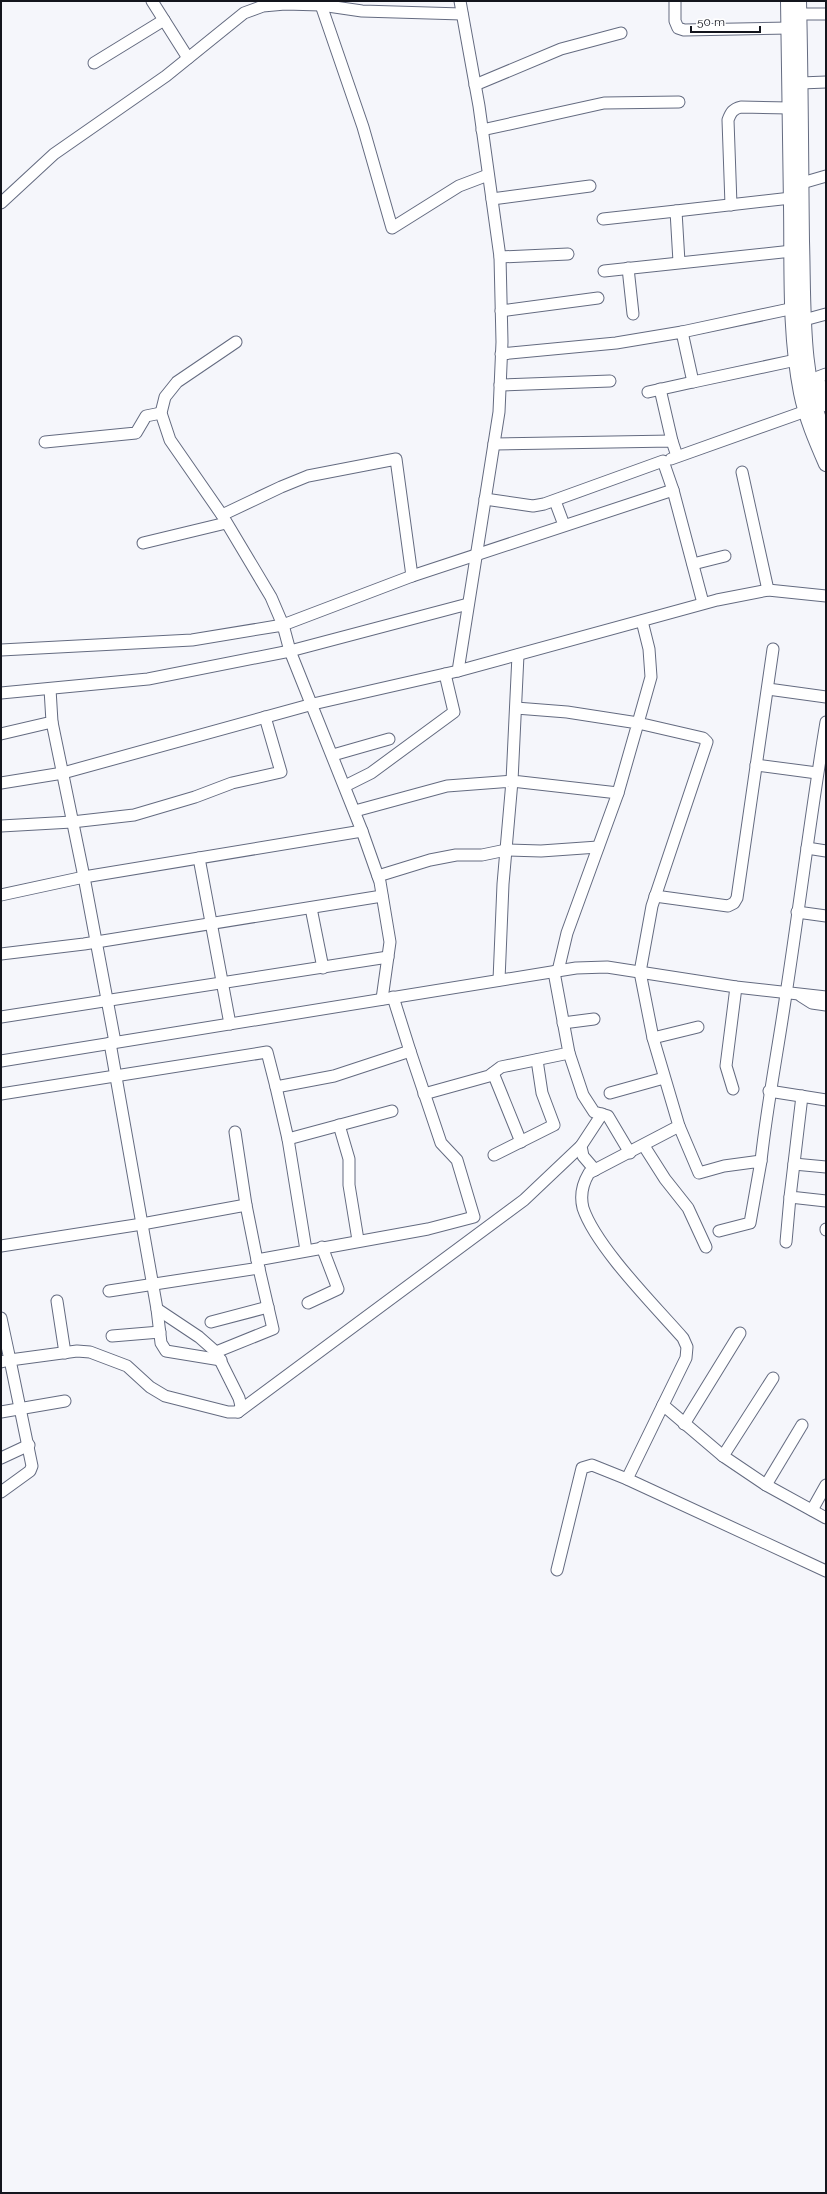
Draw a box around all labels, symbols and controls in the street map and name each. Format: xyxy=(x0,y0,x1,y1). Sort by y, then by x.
scale bar xyxy=(691,8,760,34)
text: 50 m xyxy=(697,15,725,29)

